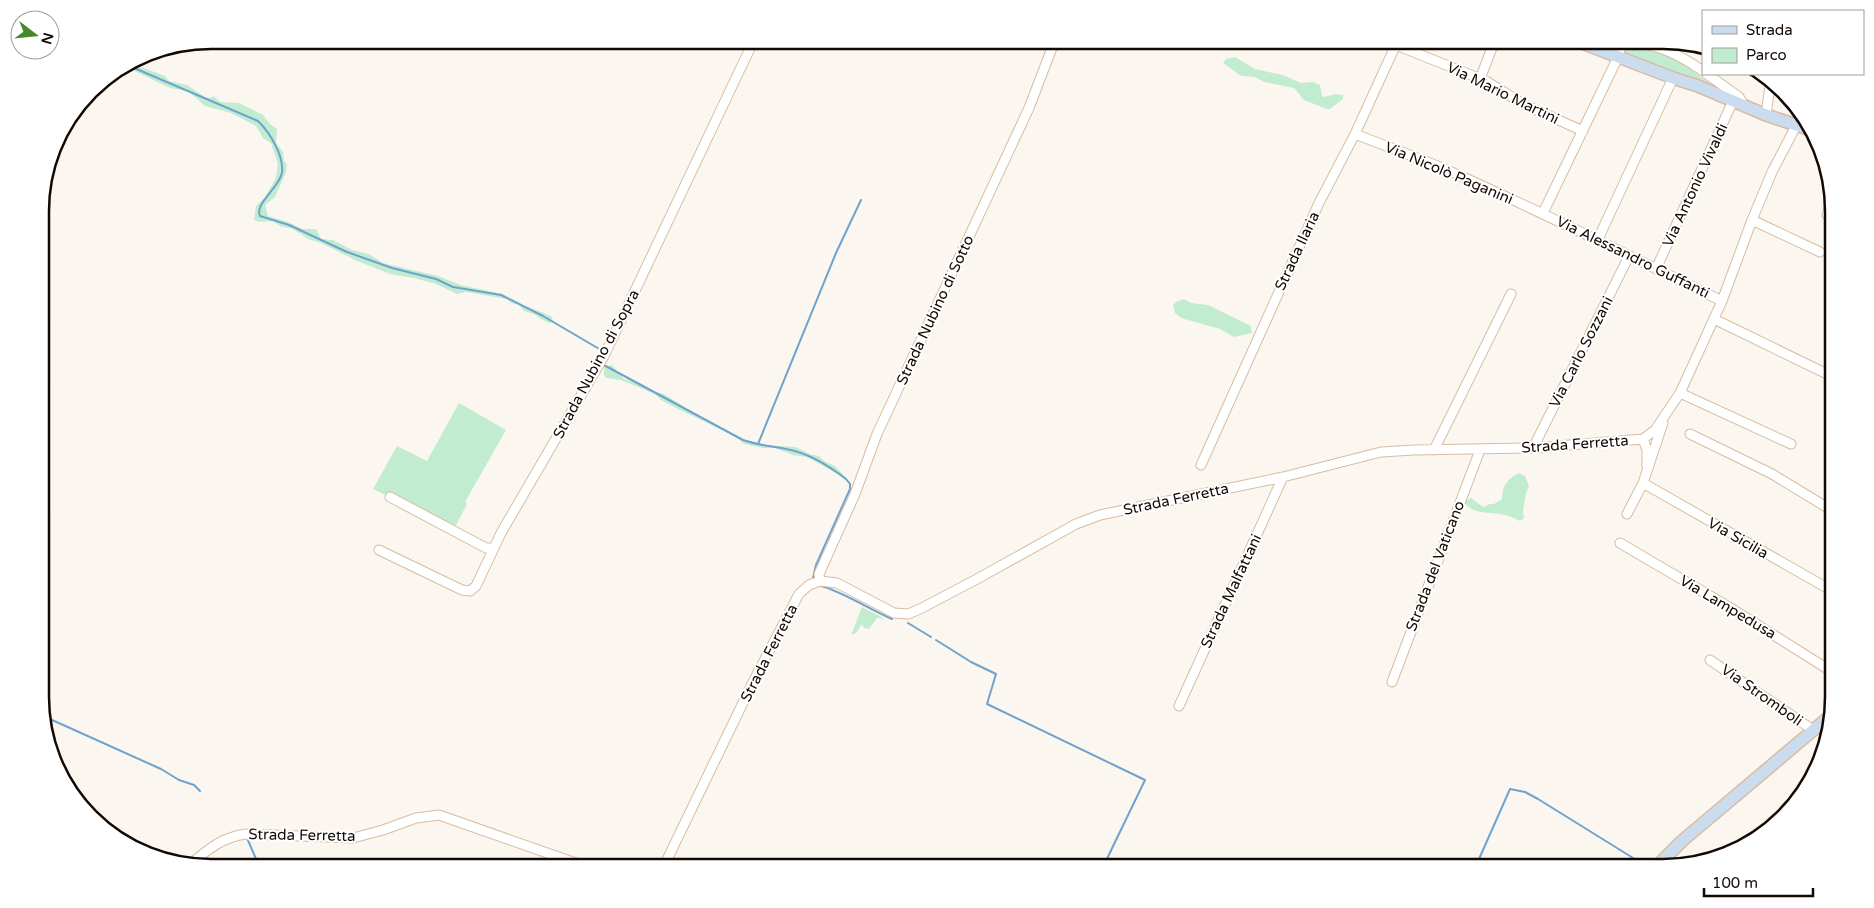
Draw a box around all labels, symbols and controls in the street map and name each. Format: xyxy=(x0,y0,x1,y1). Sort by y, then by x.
north arrow xyxy=(10,10,60,60)
legend xyxy=(1702,10,1864,75)
text: Strada xyxy=(1746,21,1793,39)
text: N xyxy=(37,31,57,46)
text: Parco xyxy=(1746,46,1787,64)
street label: Via Mario Martini xyxy=(1444,58,1562,128)
street label: Via Antonio Vivaldi xyxy=(1658,120,1732,250)
street label: Via Nicolò Paganini xyxy=(1382,138,1516,208)
street label: Strada Ilaria xyxy=(1271,209,1323,293)
street label: Via Alessandro Guffanti xyxy=(1553,212,1713,302)
street label: Strada Nubino di Sotto xyxy=(892,232,978,388)
street label: Strada Nubino di Sopra xyxy=(549,286,643,442)
street label: Via Carlo Sozzani xyxy=(1545,293,1617,411)
street label: Strada Ferretta xyxy=(1521,431,1629,457)
street label: Strada Ferretta xyxy=(1122,479,1230,519)
street label: Strada del Vaticano xyxy=(1402,498,1468,634)
street label: Via Sicilia xyxy=(1705,514,1771,562)
street label: Strada Malfattani xyxy=(1197,531,1265,651)
street label: Via Lampedusa xyxy=(1676,571,1780,643)
street label: Strada Ferretta xyxy=(737,601,801,705)
street label: Via Stromboli xyxy=(1718,660,1806,730)
street label: Strada Ferretta xyxy=(248,825,356,845)
scale bar xyxy=(1704,866,1813,898)
text: 100 m xyxy=(1712,874,1758,892)

